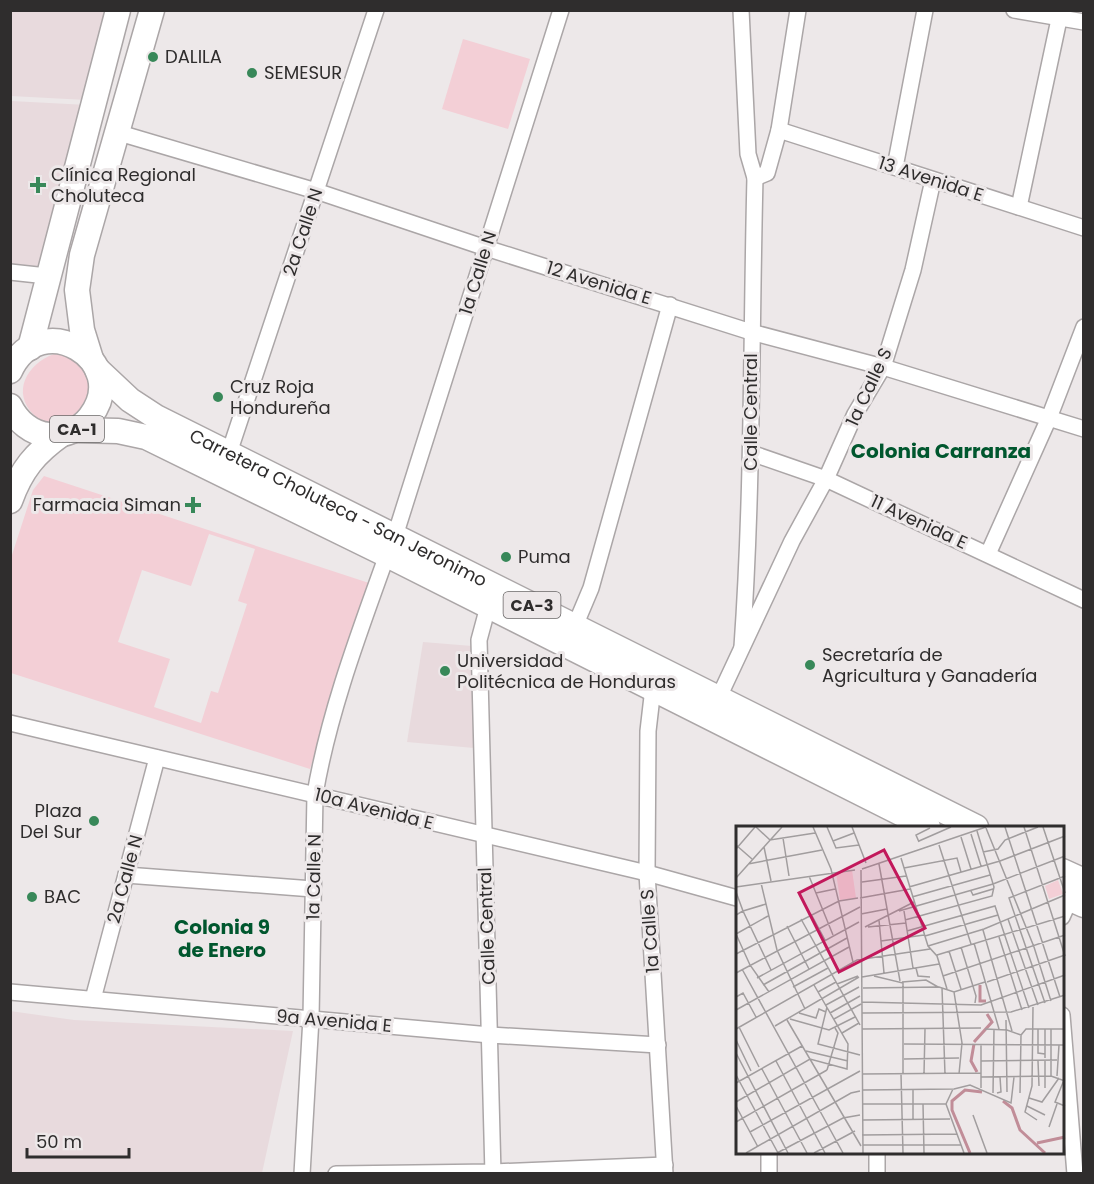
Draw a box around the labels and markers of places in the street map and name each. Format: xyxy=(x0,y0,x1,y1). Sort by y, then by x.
place label: DALILA xyxy=(165,44,222,69)
marker: DALILA xyxy=(146,50,160,64)
place label: SEMESUR xyxy=(264,60,342,85)
marker: SEMESUR xyxy=(245,66,259,80)
place label: Clínica Regional Choluteca xyxy=(51,162,196,208)
marker: Clínica Regional Choluteca xyxy=(29,176,47,194)
place label: Cruz Roja Hondureña xyxy=(230,374,331,420)
marker: Cruz Roja Hondureña xyxy=(211,390,225,404)
place label: Farmacia Siman xyxy=(33,492,181,517)
marker: Farmacia Siman xyxy=(186,498,200,512)
place label: Puma xyxy=(518,544,571,569)
marker: Puma xyxy=(499,550,513,564)
place label: Secretaría de Agricultura y Ganadería xyxy=(822,642,1038,688)
place label: Universidad Politécnica de Honduras xyxy=(457,648,676,694)
marker: Secretaría de Agricultura y Ganadería xyxy=(803,658,817,672)
marker: Universidad Politécnica de Honduras xyxy=(438,664,452,678)
place label: Plaza Del Sur xyxy=(20,798,82,844)
marker: Plaza Del Sur xyxy=(87,814,101,828)
place label: BAC xyxy=(44,884,81,909)
marker: BAC xyxy=(25,890,39,904)

